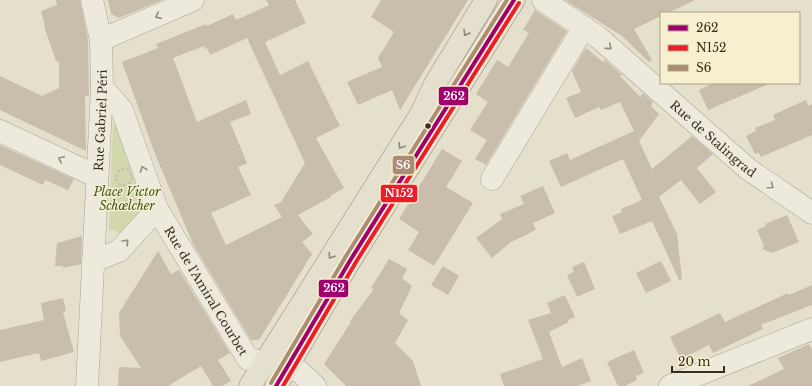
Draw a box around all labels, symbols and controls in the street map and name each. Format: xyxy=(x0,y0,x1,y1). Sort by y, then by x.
one-way arrow xyxy=(154,11,161,19)
legend xyxy=(660,12,800,84)
text: 262 xyxy=(696,20,719,35)
one-way arrow xyxy=(463,29,470,36)
text: N152 xyxy=(696,40,726,55)
one-way arrow xyxy=(605,42,612,49)
text: S6 xyxy=(696,60,712,75)
street label: Rue Gabriel Péri xyxy=(90,69,110,171)
line badge: 262 xyxy=(438,86,469,106)
text: 262 xyxy=(443,89,465,103)
street label: Rue de Stalingrad xyxy=(667,97,759,180)
unlabelled marker xyxy=(423,121,433,131)
one-way arrow xyxy=(398,142,405,149)
line badge: S6 xyxy=(392,155,415,175)
one-way arrow xyxy=(58,156,66,164)
text: S6 xyxy=(396,158,410,172)
one-way arrow xyxy=(139,165,148,172)
one-way arrow xyxy=(767,181,774,188)
park label: Place Victor Schœlcher xyxy=(92,184,161,213)
line badge: N152 xyxy=(380,184,418,203)
text: N152 xyxy=(385,186,413,200)
street label: Rue de l'Amiral Courbet xyxy=(162,223,252,358)
one-way arrow xyxy=(121,240,128,247)
one-way arrow xyxy=(329,251,336,258)
line badge: 262 xyxy=(318,279,349,298)
text: 262 xyxy=(323,281,345,295)
scale bar xyxy=(672,348,724,374)
text: 20 m xyxy=(678,354,710,369)

